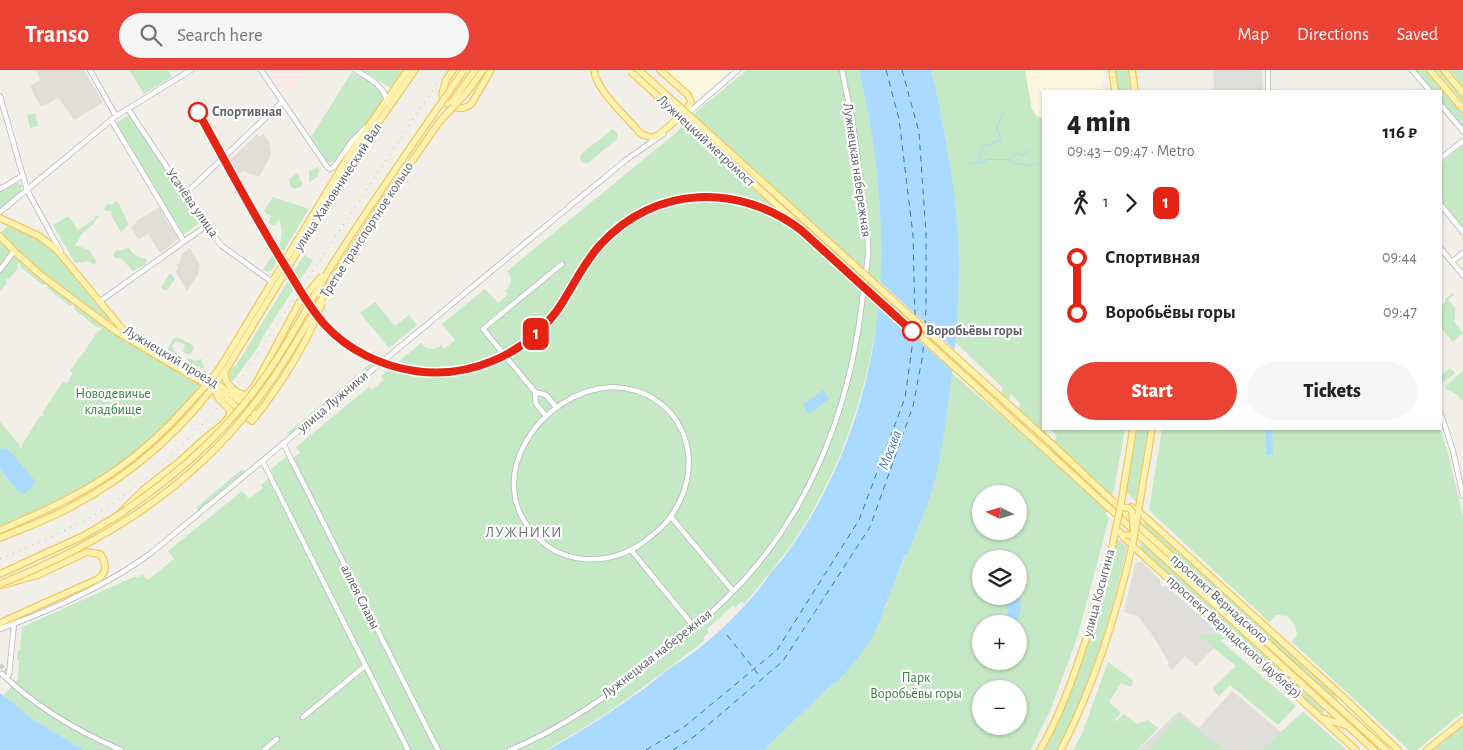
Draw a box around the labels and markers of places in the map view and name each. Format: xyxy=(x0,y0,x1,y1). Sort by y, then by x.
marker: Спортивная xyxy=(188,102,208,122)
place label: Спортивная xyxy=(212,105,282,119)
marker: Воробьёвы горы xyxy=(902,321,922,341)
place label: Воробьёвы горы xyxy=(926,324,1022,338)

